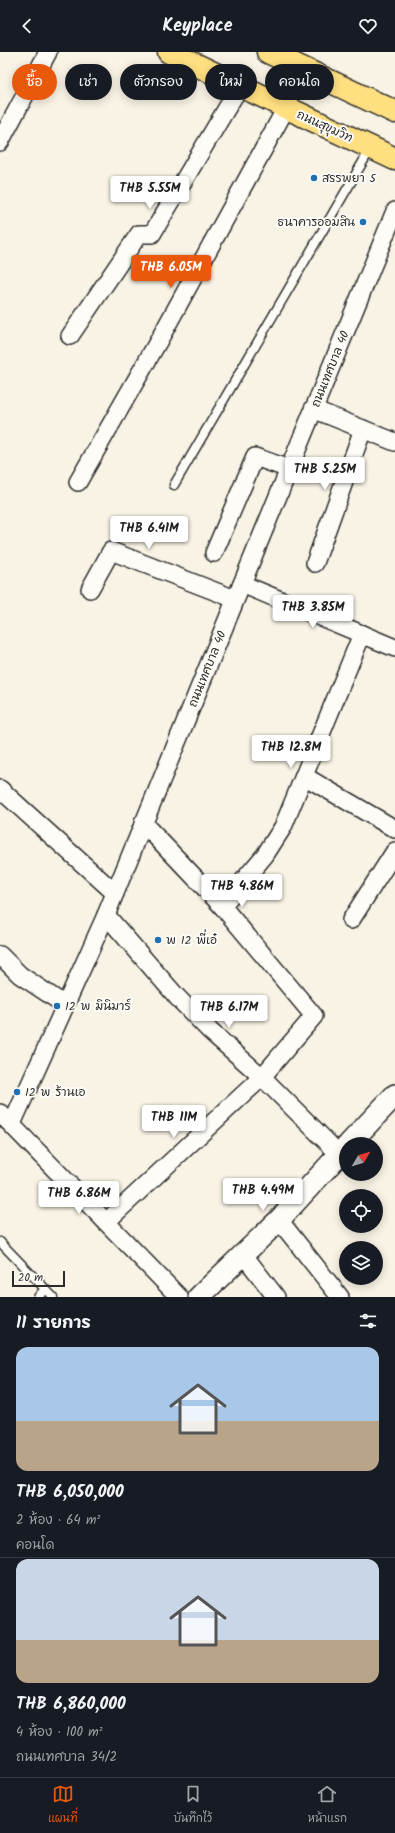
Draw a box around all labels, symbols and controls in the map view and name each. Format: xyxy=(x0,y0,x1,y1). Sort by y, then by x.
text: Keyplace xyxy=(162,12,233,41)
icon: back xyxy=(16,15,38,37)
icon: heart xyxy=(357,15,379,37)
chip: ซื้อ xyxy=(12,64,57,100)
chip: เช่า xyxy=(65,64,112,100)
chip: ตัวกรอง xyxy=(120,64,197,100)
chip: ใหม่ xyxy=(205,64,257,100)
chip: คอนโด xyxy=(265,64,334,100)
street label: ถนนสุขุมวิท xyxy=(294,105,356,148)
place label: สรรพยา 5 xyxy=(322,169,378,188)
marker: สรรพยา 5 xyxy=(309,173,319,183)
pin: THB 5.55M xyxy=(104,176,196,210)
text: THB 5.55M xyxy=(119,178,181,199)
place label: ธนาคารออมสิน xyxy=(278,213,355,232)
marker: ธนาคารออมสิน xyxy=(358,217,368,227)
pin: THB 6.05M xyxy=(125,255,217,289)
text: THB 6.05M xyxy=(140,257,202,278)
street label: ถนนเทศบาล 40 xyxy=(306,328,354,410)
pin: THB 5.25M xyxy=(279,457,371,491)
text: THB 5.25M xyxy=(294,459,356,480)
pin: THB 6.41M xyxy=(103,516,195,550)
text: THB 6.41M xyxy=(119,518,179,539)
pin: THB 3.85M xyxy=(267,595,359,629)
text: THB 3.85M xyxy=(282,597,344,618)
street label: ถนนเทศบาล 40 xyxy=(183,628,231,710)
pin: THB 12.8M xyxy=(245,735,337,769)
text: THB 12.8M xyxy=(261,737,321,758)
pin: THB 4.86M xyxy=(196,874,288,908)
text: THB 4.86M xyxy=(210,876,274,897)
place label: พ 12 พี่เอ๋ xyxy=(166,929,217,950)
marker: พ 12 พี่เอ๋ xyxy=(153,935,163,945)
pin: THB 6.17M xyxy=(183,995,275,1029)
place label: 12 พ มินิมาร์ xyxy=(65,997,131,1016)
text: THB 6.17M xyxy=(200,997,258,1018)
marker: 12 พ มินิมาร์ xyxy=(52,1001,62,1011)
place label: 12 พ ร้านเอ xyxy=(25,1083,86,1102)
marker: 12 พ ร้านเอ xyxy=(12,1087,22,1097)
pin: THB 11M xyxy=(137,1105,211,1139)
text: THB 11M xyxy=(151,1107,197,1128)
north arrow xyxy=(339,1137,383,1181)
map controls xyxy=(339,1137,383,1285)
pin: THB 4.49M xyxy=(217,1178,309,1212)
text: THB 4.49M xyxy=(232,1180,294,1201)
pin: THB 6.86M xyxy=(33,1181,125,1215)
text: THB 6.86M xyxy=(47,1183,111,1204)
button: locate xyxy=(339,1189,383,1233)
button: layers xyxy=(339,1241,383,1285)
scale bar xyxy=(12,1269,65,1288)
text: 20 m xyxy=(18,1269,43,1287)
text: 11 รายการ xyxy=(16,1310,91,1337)
icon: filters xyxy=(357,1310,379,1332)
icon: home xyxy=(162,1373,234,1445)
text: THB 6,050,000 xyxy=(16,1479,124,1506)
text: 2 ห้อง · 64 m² xyxy=(16,1510,100,1531)
text: คอนโด xyxy=(16,1535,54,1556)
icon: home xyxy=(162,1585,234,1657)
text: THB 6,860,000 xyxy=(16,1691,126,1718)
text: 4 ห้อง · 100 m² xyxy=(16,1722,103,1743)
text: ถนนเทศบาล 34/2 xyxy=(16,1747,117,1768)
tab: แผนที่ xyxy=(48,1783,78,1828)
tab: บันทึกไว้ xyxy=(173,1783,212,1828)
tab: หน้าแรก xyxy=(308,1783,347,1828)

